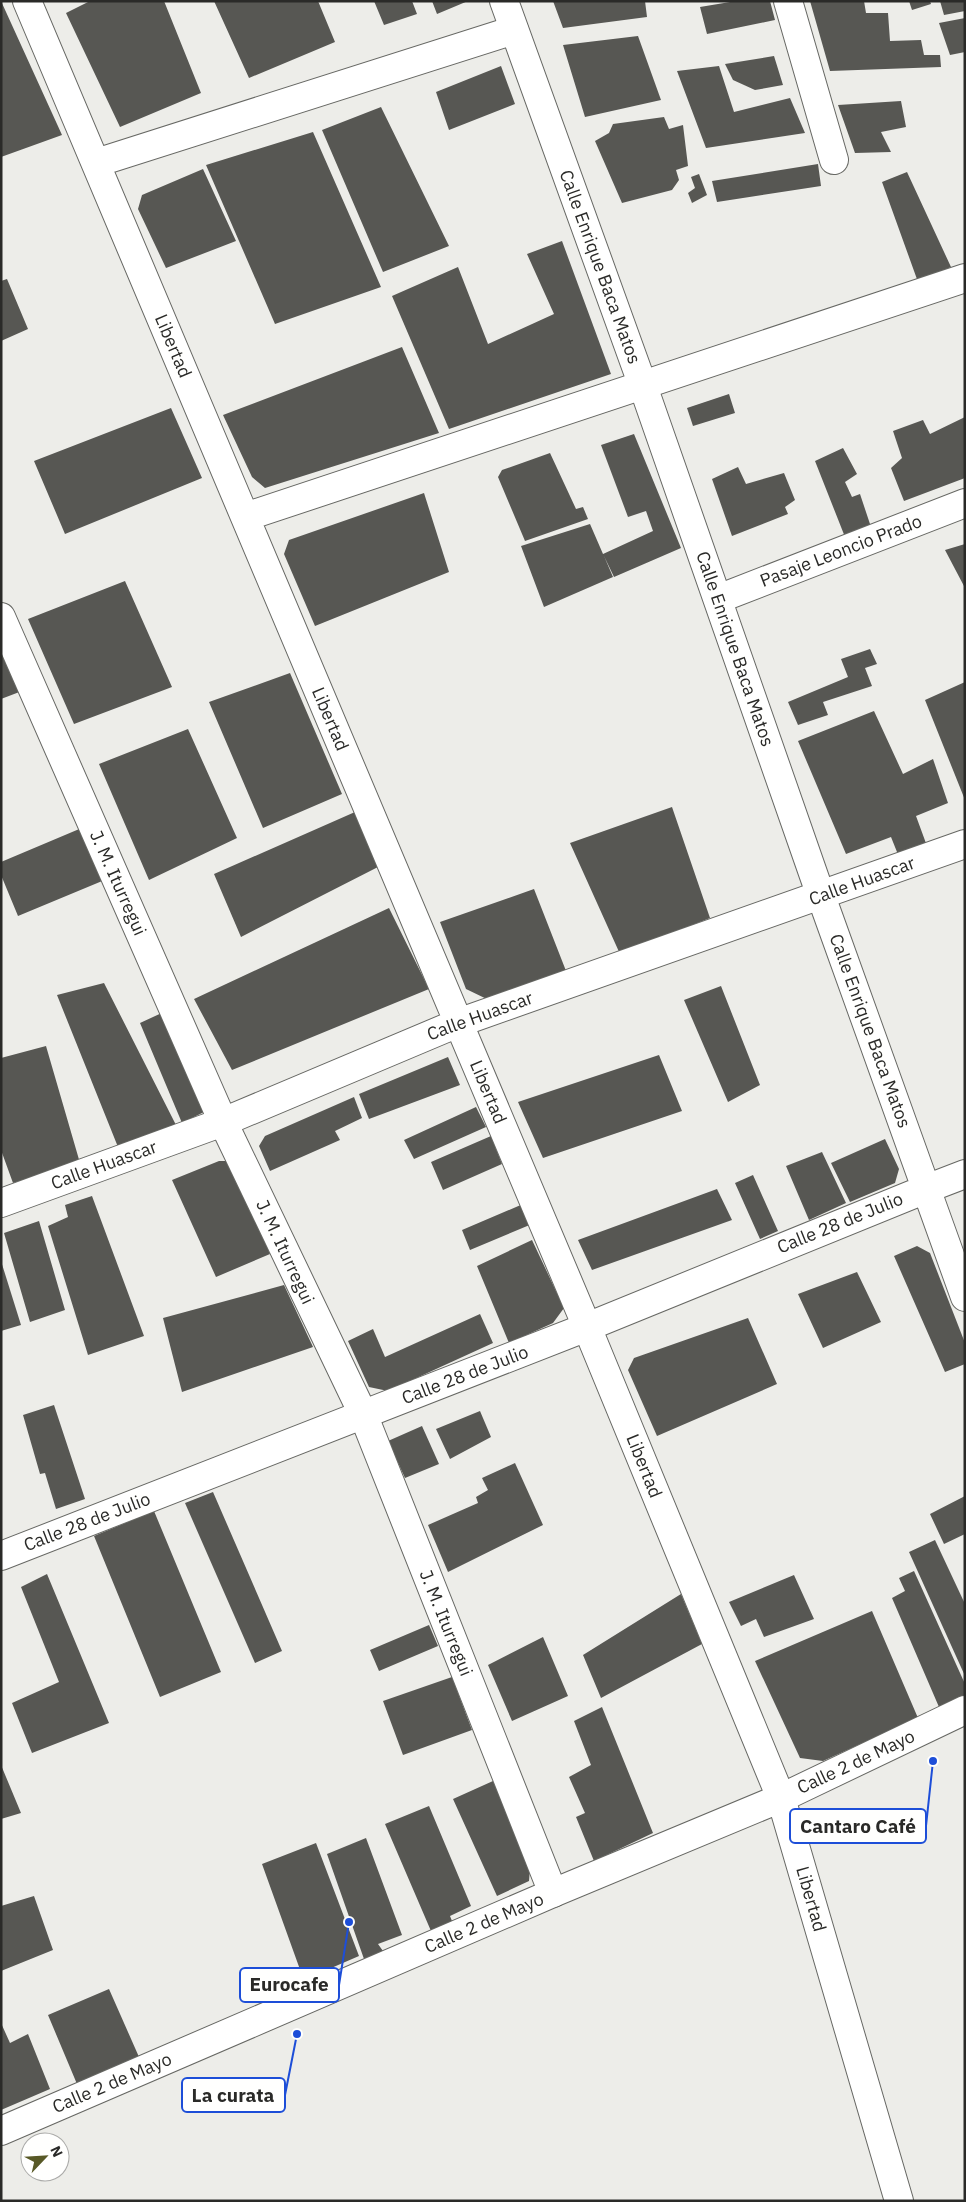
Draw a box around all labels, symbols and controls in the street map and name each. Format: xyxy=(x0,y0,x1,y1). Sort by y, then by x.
street label: Calle Enrique Baca Matos xyxy=(555,167,646,367)
street label: Libertad xyxy=(150,311,197,381)
street label: Pasaje Leoncio Prado xyxy=(757,509,925,592)
street label: Calle Enrique Baca Matos xyxy=(691,548,780,749)
street label: Libertad xyxy=(307,684,354,754)
street label: J. M. Iturregui xyxy=(85,827,152,939)
street label: Calle Huascar xyxy=(806,851,918,910)
street label: Calle Enrique Baca Matos xyxy=(825,931,916,1131)
street label: Calle Huascar xyxy=(424,986,536,1045)
street label: Libertad xyxy=(465,1057,512,1127)
street label: Calle Huascar xyxy=(48,1135,160,1194)
street label: Calle 28 de Julio xyxy=(773,1187,906,1258)
street label: J. M. Iturregui xyxy=(251,1196,320,1308)
street label: Calle 28 de Julio xyxy=(398,1340,531,1409)
street label: Libertad xyxy=(621,1430,668,1501)
street label: Calle 28 de Julio xyxy=(20,1487,153,1556)
street label: J. M. Iturregui xyxy=(415,1566,478,1679)
street label: Calle 2 de Mayo xyxy=(793,1724,918,1799)
callout: Cantaro Café xyxy=(790,1809,926,1843)
text: Cantaro Café xyxy=(800,1814,916,1838)
street label: Libertad xyxy=(791,1864,832,1934)
street label: Calle 2 de Mayo xyxy=(421,1887,547,1958)
callout: Eurocafe xyxy=(240,1968,339,2002)
text: Eurocafe xyxy=(249,1972,329,1996)
street label: Calle 2 de Mayo xyxy=(49,2047,175,2118)
callout: La curata xyxy=(182,2078,285,2112)
text: La curata xyxy=(192,2083,275,2107)
north arrow xyxy=(20,2132,70,2182)
text: N xyxy=(46,2143,67,2160)

